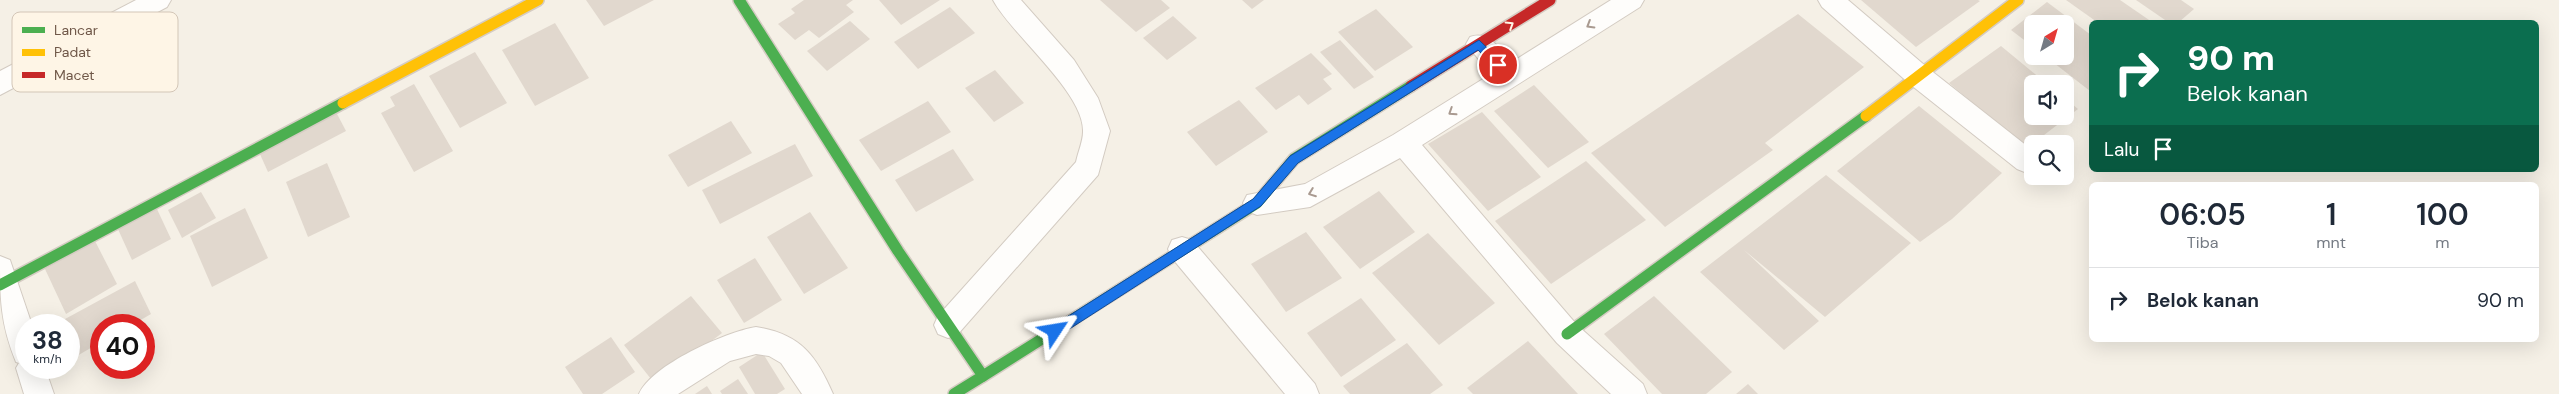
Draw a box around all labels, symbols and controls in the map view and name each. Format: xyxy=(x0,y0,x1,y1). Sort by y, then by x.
legend xyxy=(12,12,178,92)
north arrow xyxy=(2024,15,2074,65)
map controls xyxy=(2024,15,2074,185)
one-way arrow xyxy=(1586,19,1595,29)
text: Lancar xyxy=(54,21,98,39)
one-way arrow xyxy=(1505,21,1514,31)
text: 90 m xyxy=(2187,35,2275,81)
icon: right xyxy=(2104,40,2169,105)
text: Padat xyxy=(54,43,91,61)
pin xyxy=(1477,44,1519,86)
icon: arrive xyxy=(1484,51,1512,79)
text: Macet xyxy=(54,66,95,84)
button: sound xyxy=(2024,75,2074,125)
text: Belok kanan xyxy=(2187,79,2308,108)
one-way arrow xyxy=(1448,105,1457,115)
button: search xyxy=(2024,135,2074,185)
icon: arrive xyxy=(2149,135,2177,163)
text: Lalu xyxy=(2104,137,2139,162)
one-way arrow xyxy=(1308,187,1317,197)
text: 06:05 xyxy=(2159,195,2246,234)
text: 1 xyxy=(2326,195,2336,234)
text: 100 xyxy=(2416,195,2469,234)
text: Tiba xyxy=(2187,232,2218,253)
text: mnt xyxy=(2316,232,2346,253)
text: m xyxy=(2435,232,2450,253)
icon: right xyxy=(2104,286,2132,314)
text: Belok kanan xyxy=(2147,288,2259,313)
text: 90 m xyxy=(2477,288,2524,313)
position arrow xyxy=(1028,304,1080,356)
speed limit sign: 40 xyxy=(90,314,155,379)
text: 38 xyxy=(32,324,63,357)
text: km/h xyxy=(33,351,62,367)

